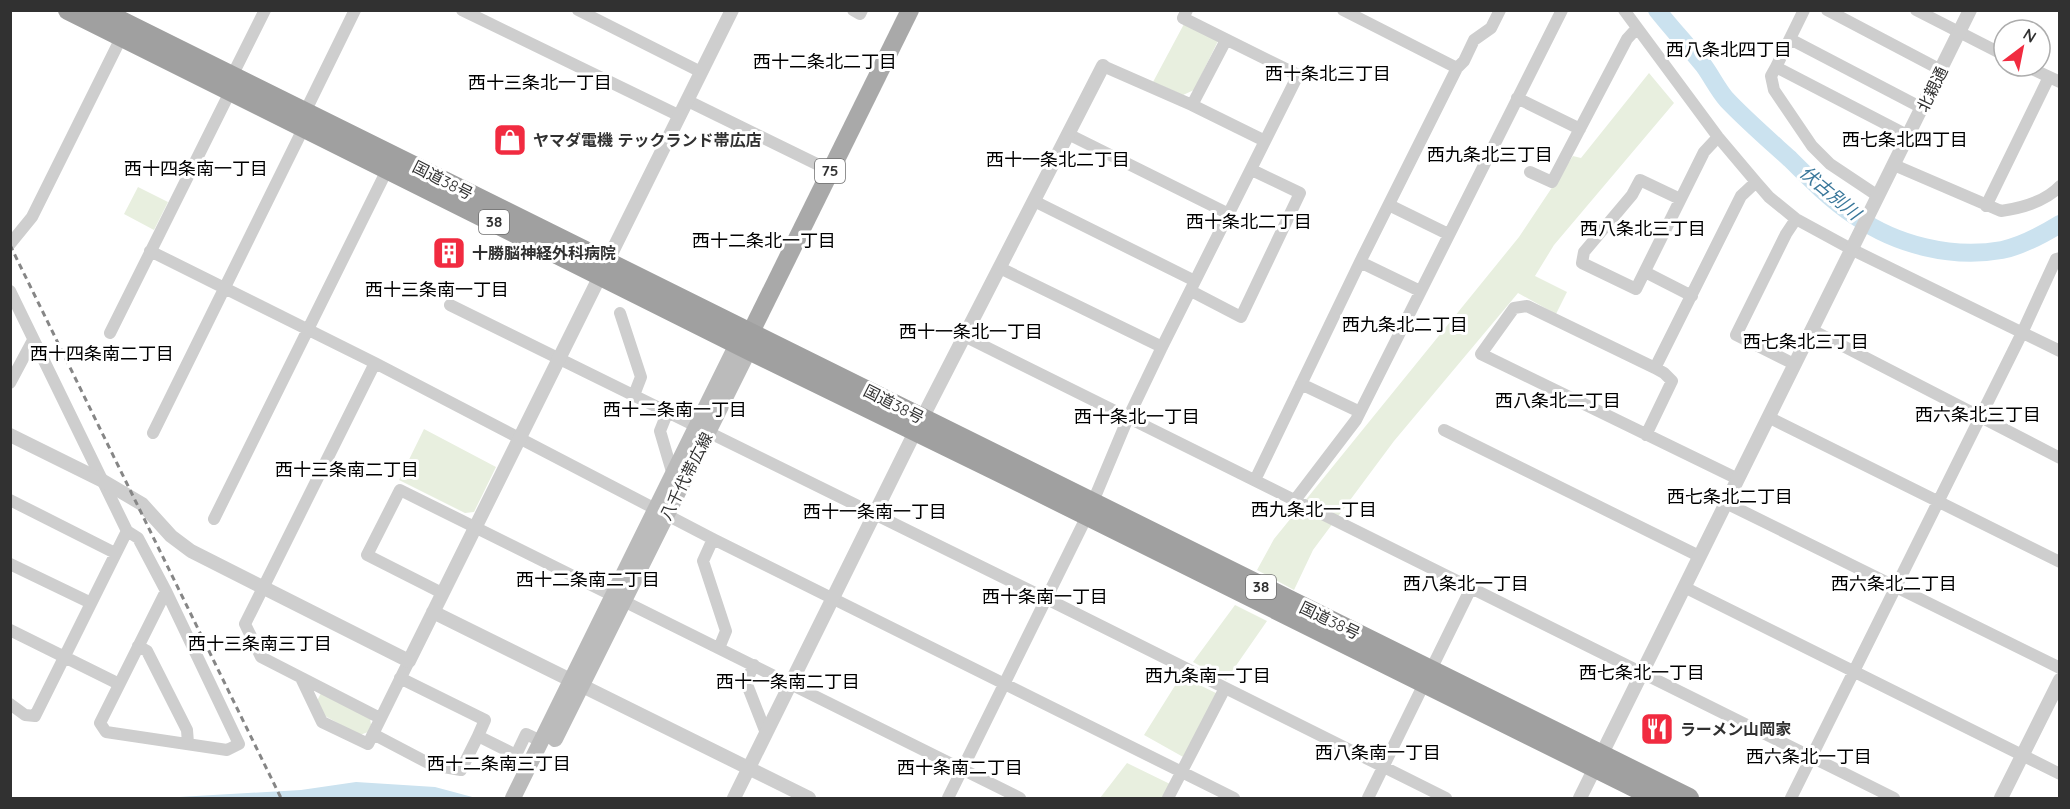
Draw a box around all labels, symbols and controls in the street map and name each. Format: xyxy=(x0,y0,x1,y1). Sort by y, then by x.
north arrow xyxy=(1992,18,2052,78)
text: N xyxy=(2020,24,2040,47)
district label: 西八条北四丁目 xyxy=(1666,38,1792,61)
district label: 西十二条北二丁目 xyxy=(753,50,897,73)
district label: 西十条北三丁目 xyxy=(1265,62,1391,85)
street label: 北親通 xyxy=(1912,63,1952,115)
district label: 西十三条北一丁目 xyxy=(468,71,612,94)
shop icon: ヤマダ電機 テックランド帯広店 xyxy=(492,122,528,158)
district label: 西七条北四丁目 xyxy=(1842,128,1968,151)
place label: ヤマダ電機 テックランド帯広店 xyxy=(533,130,761,150)
district label: 西九条北三丁目 xyxy=(1427,143,1553,166)
district label: 西十一条北二丁目 xyxy=(986,148,1130,171)
street label: 国道38号 xyxy=(409,156,477,204)
district label: 西十四条南一丁目 xyxy=(124,157,268,180)
road number: 75 xyxy=(815,159,845,183)
water label: 伏古別川 xyxy=(1795,161,1867,226)
road number: 38 xyxy=(479,210,509,234)
district label: 西十条北二丁目 xyxy=(1186,210,1312,233)
district label: 西八条北三丁目 xyxy=(1580,217,1706,240)
district label: 西十二条北一丁目 xyxy=(692,229,836,252)
building icon: 十勝脳神経外科病院 xyxy=(431,235,467,271)
place label: 十勝脳神経外科病院 xyxy=(472,243,616,263)
district label: 西十三条南一丁目 xyxy=(365,278,509,301)
district label: 西九条北二丁目 xyxy=(1342,313,1468,336)
district label: 西十一条北一丁目 xyxy=(899,320,1043,343)
district label: 西七条北三丁目 xyxy=(1743,330,1869,353)
district label: 西十四条南二丁目 xyxy=(30,342,174,365)
street label: 国道38号 xyxy=(860,380,928,428)
district label: 西八条北二丁目 xyxy=(1495,389,1621,412)
district label: 西十二条南一丁目 xyxy=(603,398,747,421)
district label: 西六条北三丁目 xyxy=(1915,403,2041,426)
district label: 西十条北一丁目 xyxy=(1074,405,1200,428)
street label: 八千代帯広線 xyxy=(655,429,717,523)
district label: 西十三条南二丁目 xyxy=(275,458,419,481)
district label: 西七条北二丁目 xyxy=(1667,485,1793,508)
district label: 西九条北一丁目 xyxy=(1251,498,1377,521)
district label: 西十一条南一丁目 xyxy=(803,500,947,523)
district label: 西十二条南二丁目 xyxy=(516,568,660,591)
district label: 西八条北一丁目 xyxy=(1403,572,1529,595)
district label: 西六条北二丁目 xyxy=(1831,572,1957,595)
road number: 38 xyxy=(1246,575,1276,599)
district label: 西十条南一丁目 xyxy=(982,585,1108,608)
street label: 国道38号 xyxy=(1296,597,1364,643)
district label: 西十三条南三丁目 xyxy=(188,632,332,655)
district label: 西七条北一丁目 xyxy=(1579,661,1705,684)
district label: 西九条南一丁目 xyxy=(1145,664,1271,687)
district label: 西十一条南二丁目 xyxy=(716,670,860,693)
restaurant icon: ラーメン山岡家 xyxy=(1639,711,1675,747)
place label: ラーメン山岡家 xyxy=(1680,719,1791,739)
district label: 西八条南一丁目 xyxy=(1315,741,1441,764)
district label: 西六条北一丁目 xyxy=(1746,745,1872,768)
district label: 西十二条南三丁目 xyxy=(427,752,571,775)
district label: 西十条南二丁目 xyxy=(897,756,1023,779)

